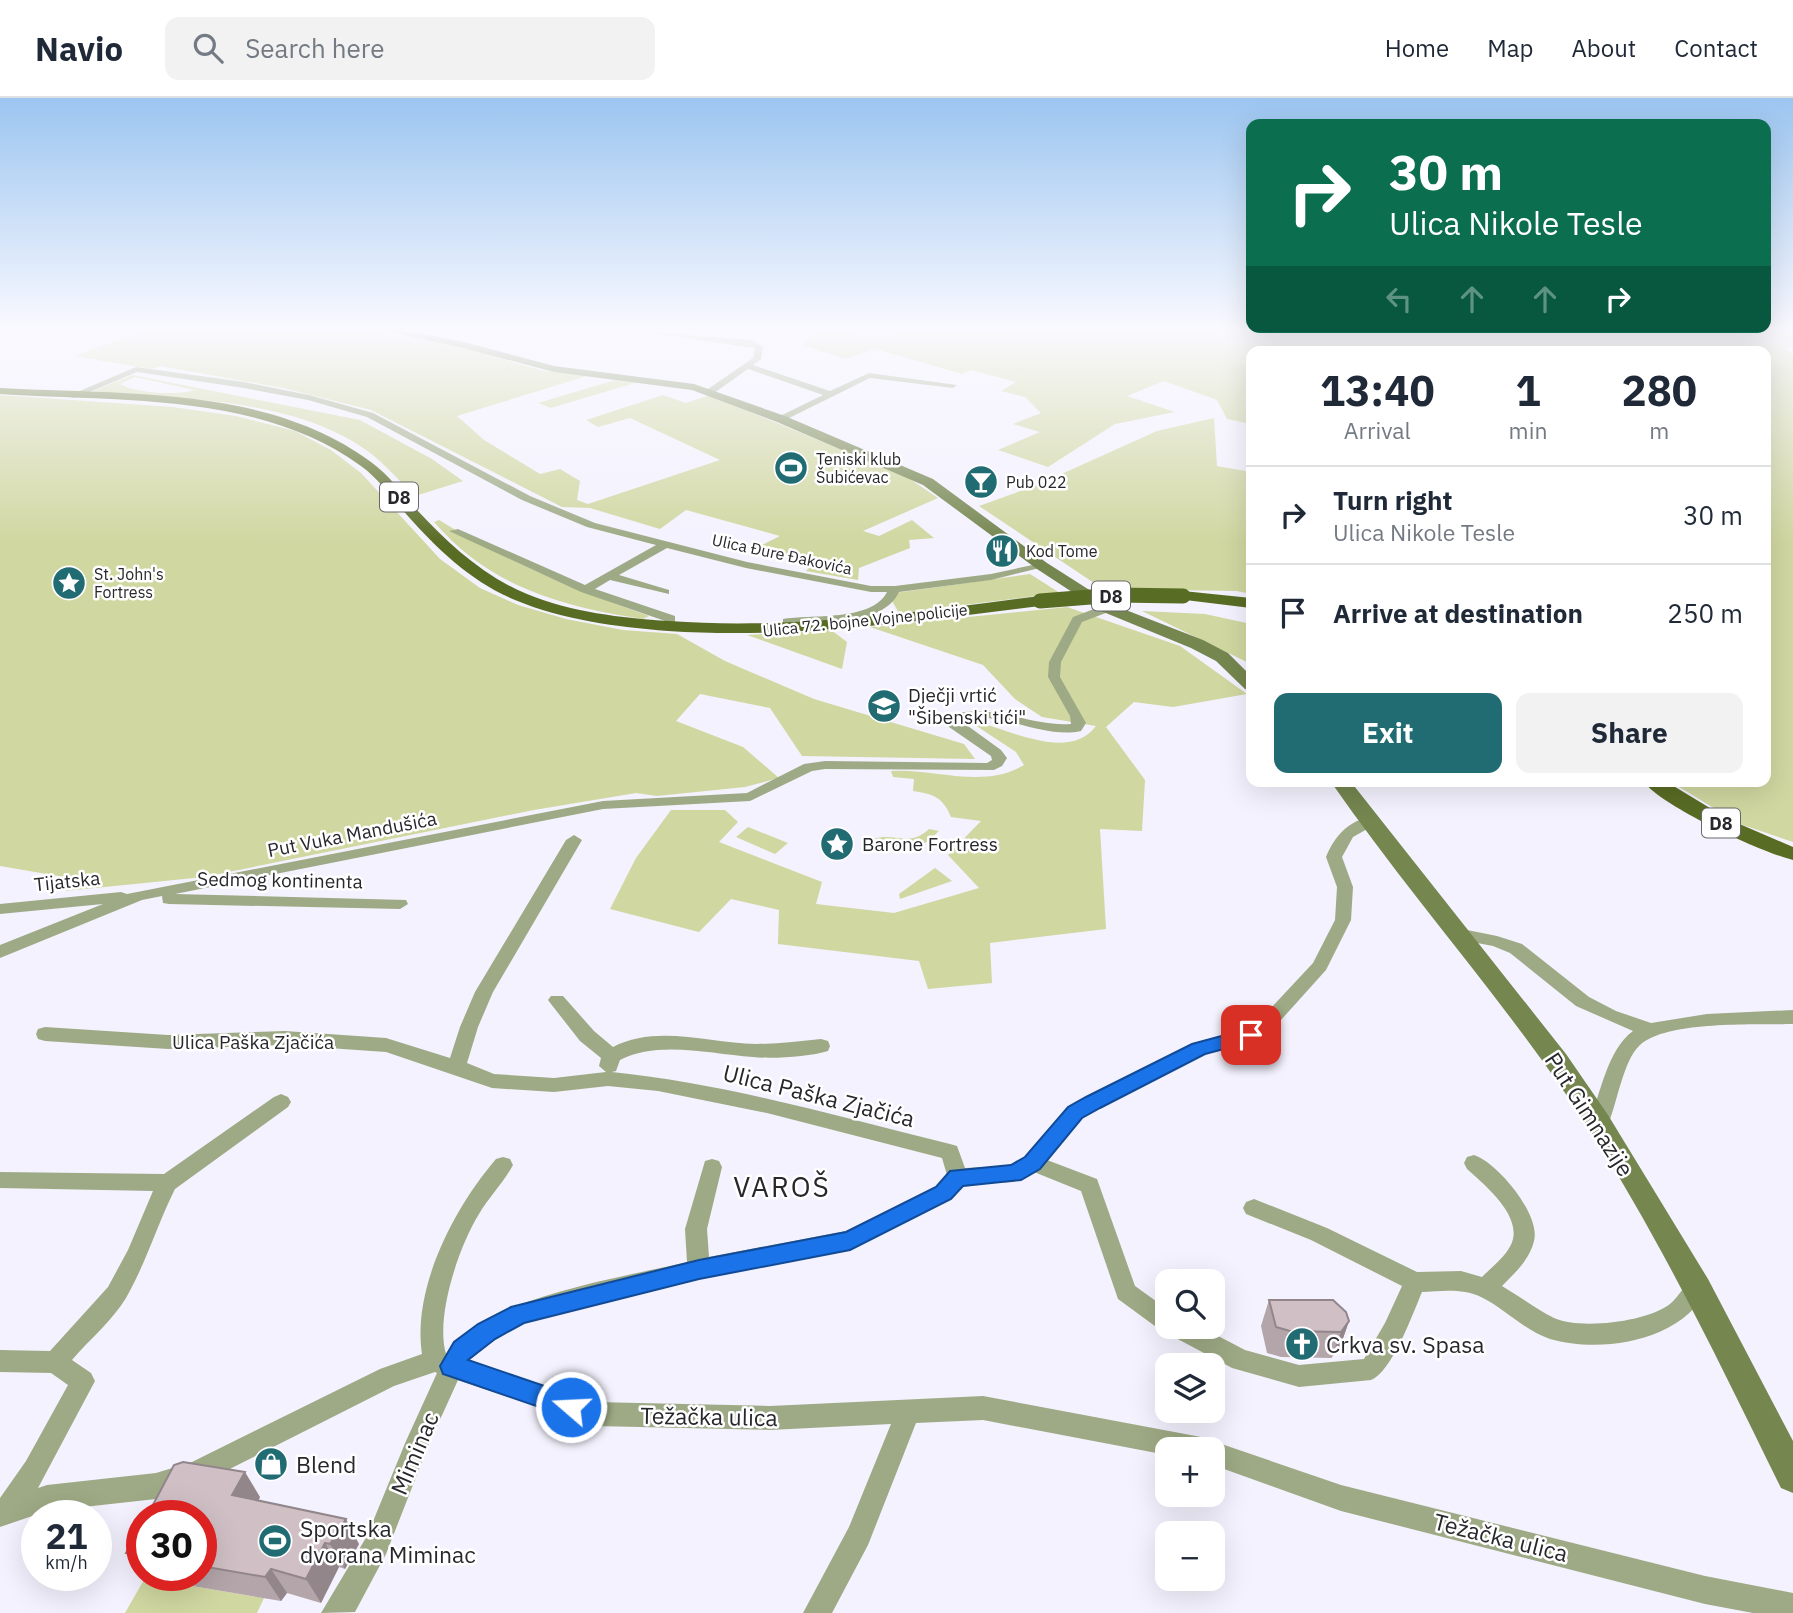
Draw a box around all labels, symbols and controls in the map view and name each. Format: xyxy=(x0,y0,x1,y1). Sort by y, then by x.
search box xyxy=(165,17,655,80)
text: Navio xyxy=(35,27,123,70)
icon: search xyxy=(189,29,227,67)
text: Search here xyxy=(245,31,385,65)
text: Home xyxy=(1385,32,1449,64)
text: Map xyxy=(1487,32,1533,64)
text: About xyxy=(1571,32,1636,64)
text: Contact xyxy=(1674,32,1758,64)
text: 30 m xyxy=(1389,140,1503,203)
icon: right xyxy=(1274,147,1365,238)
text: Ulica Nikole Tesle xyxy=(1389,202,1642,244)
icon: left xyxy=(1380,280,1418,318)
icon: ahead xyxy=(1453,280,1491,318)
icon: ahead xyxy=(1526,280,1564,318)
icon: right xyxy=(1599,280,1637,318)
text: 13:40 xyxy=(1320,363,1435,418)
text: 1 xyxy=(1515,363,1541,418)
text: 280 xyxy=(1621,363,1697,418)
text: Arrival xyxy=(1344,415,1411,445)
text: min xyxy=(1509,415,1547,445)
text: m xyxy=(1649,415,1669,445)
sports icon: Teniski klub Šubićevac xyxy=(772,449,810,487)
place label: Teniski klub Šubićevac xyxy=(816,449,901,487)
bar icon: Pub 022 xyxy=(962,463,1000,501)
place label: Pub 022 xyxy=(1006,472,1067,492)
road number: D8 xyxy=(380,482,418,512)
text: Turn right xyxy=(1333,483,1452,517)
icon: right xyxy=(1274,496,1312,534)
text: 30 m xyxy=(1683,498,1743,532)
text: Ulica Nikole Tesle xyxy=(1333,517,1515,547)
street label: Ulica Đure Đakovića xyxy=(710,529,854,579)
restaurant icon: Kod Tome xyxy=(983,532,1021,570)
place label: Kod Tome xyxy=(1026,541,1098,561)
place icon: St. John's Fortress xyxy=(50,564,88,602)
place label: St. John's Fortress xyxy=(94,564,164,602)
road number: D8 xyxy=(1092,582,1130,610)
icon: arrive xyxy=(1274,594,1312,632)
text: Arrive at destination xyxy=(1333,596,1583,630)
text: 250 m xyxy=(1667,596,1743,630)
street label: Ulica 72. bojne Vojne policije xyxy=(761,599,969,641)
place label: Dječji vrtić "Šibenski tići" xyxy=(908,683,1026,729)
school or university icon: Dječji vrtić "Šibenski tići" xyxy=(865,687,903,725)
button: Exit xyxy=(1274,693,1502,773)
button: Share xyxy=(1516,693,1743,773)
street label: Put Vuka Mandušića xyxy=(265,806,439,862)
road number: D8 xyxy=(1702,808,1740,838)
place icon: Barone Fortress xyxy=(818,825,856,863)
place label: Barone Fortress xyxy=(862,832,998,856)
street label: Tijatska xyxy=(33,866,101,896)
street label: Sedmog kontinenta xyxy=(197,867,363,893)
pin xyxy=(1221,1005,1281,1065)
icon: arrive xyxy=(1232,1016,1270,1054)
street label: Ulica Paška Zjačića xyxy=(172,1030,334,1054)
street label: Put Gimnazije xyxy=(1539,1046,1641,1182)
street label: Ulica Paška Zjačića xyxy=(720,1057,918,1133)
district label: VAROŠ xyxy=(733,1168,831,1205)
map controls xyxy=(1155,1269,1225,1591)
button: search xyxy=(1155,1269,1225,1339)
church icon: Crkva sv. Spasa xyxy=(1283,1325,1321,1363)
place label: Crkva sv. Spasa xyxy=(1326,1329,1485,1359)
button: layers xyxy=(1155,1353,1225,1423)
position arrow xyxy=(534,1370,608,1444)
street label: Težačka ulica xyxy=(640,1400,778,1432)
street label: Miminac xyxy=(383,1407,445,1499)
button: + xyxy=(1155,1437,1225,1507)
shop icon: Blend xyxy=(252,1445,290,1483)
place label: Blend xyxy=(296,1449,356,1479)
speed limit sign: 30 xyxy=(126,1500,217,1591)
street label: Težačka ulica xyxy=(1431,1506,1571,1568)
text: 21 xyxy=(45,1513,88,1559)
place label: Sportska dvorana Miminac xyxy=(300,1513,476,1569)
button: − xyxy=(1155,1521,1225,1591)
sports icon: Sportska dvorana Miminac xyxy=(256,1522,294,1560)
text: km/h xyxy=(45,1551,88,1574)

